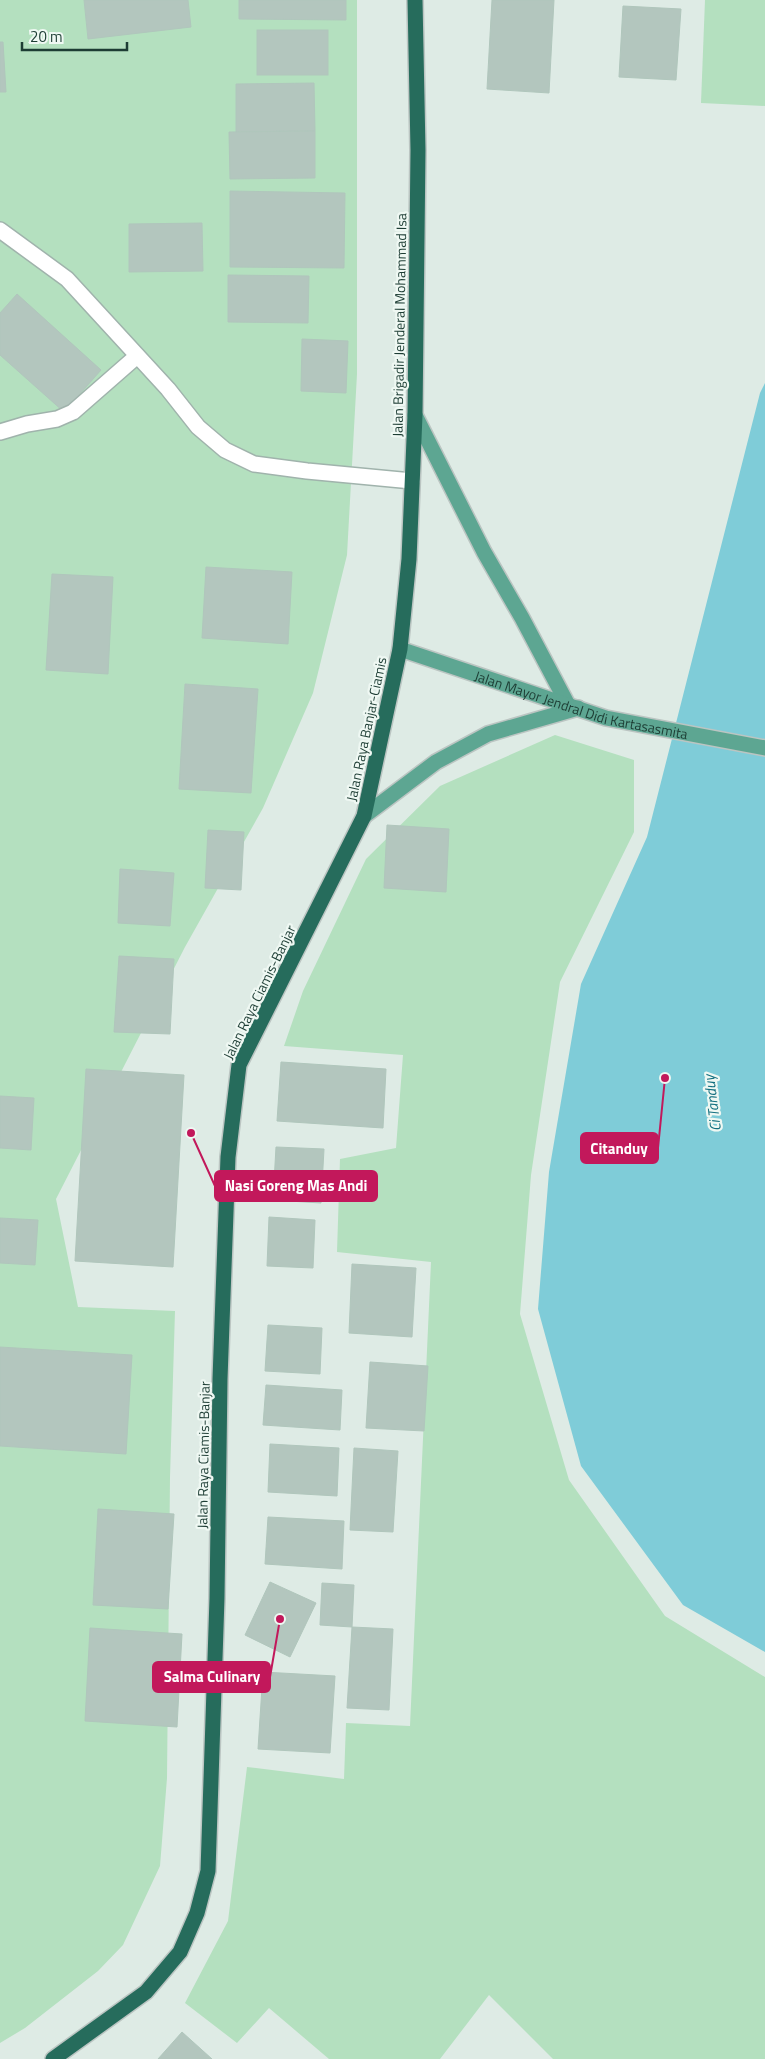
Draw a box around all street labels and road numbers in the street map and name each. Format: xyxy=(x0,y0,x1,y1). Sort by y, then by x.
street label: Jalan Brigadir Jenderal Mohammad Isa xyxy=(387,213,411,437)
street label: Jalan Raya Banjar-Ciamis xyxy=(340,655,392,803)
street label: Jalan Mayor Jendral Didi Kartasasmita xyxy=(472,664,690,744)
street label: Jalan Raya Ciamis-Banjar xyxy=(217,921,301,1063)
street label: Jalan Raya Ciamis-Banjar xyxy=(191,1381,215,1529)

